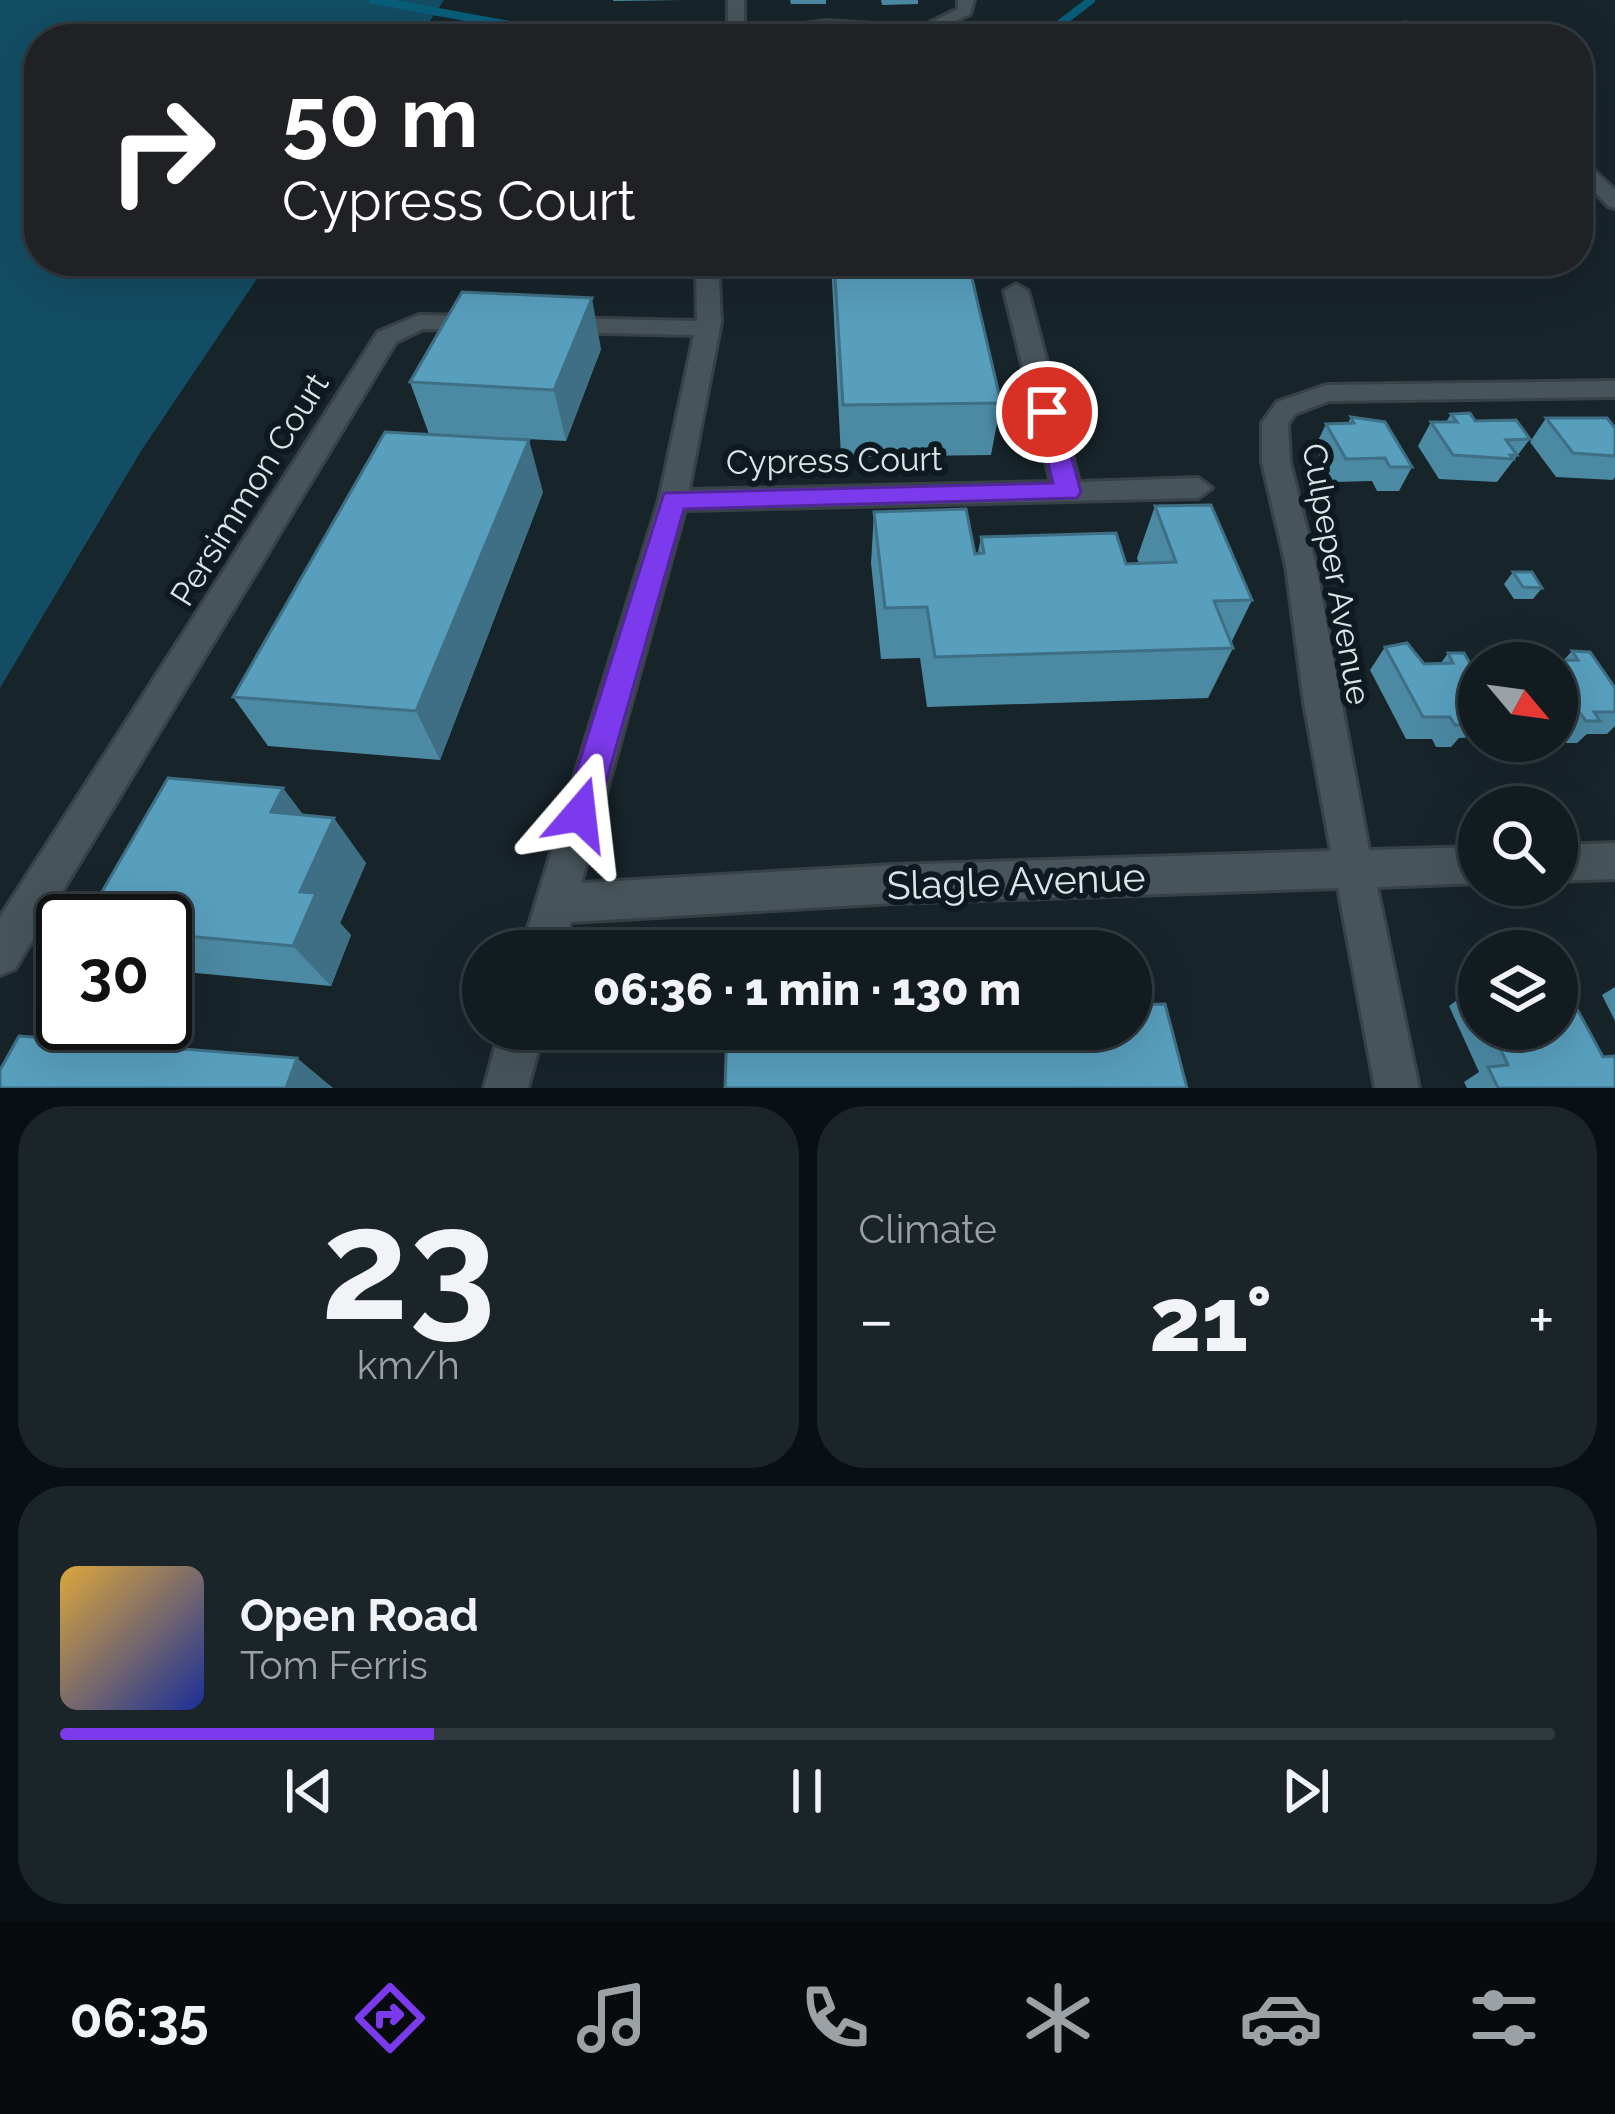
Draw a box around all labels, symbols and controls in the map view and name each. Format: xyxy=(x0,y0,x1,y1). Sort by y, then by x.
text: 50 m xyxy=(282,68,478,167)
icon: right xyxy=(84,72,240,228)
text: Cypress Court xyxy=(282,169,636,233)
pin xyxy=(996,361,1098,463)
street label: Persimmon Court xyxy=(162,366,337,613)
icon: arrive xyxy=(1014,379,1080,445)
street label: Cypress Court xyxy=(726,439,942,482)
street label: Culpeper Avenue xyxy=(1294,440,1379,708)
north arrow xyxy=(1458,642,1578,762)
map controls xyxy=(1458,642,1578,1050)
position arrow xyxy=(517,751,643,877)
button: search xyxy=(1458,786,1578,906)
street label: Slagle Avenue xyxy=(886,853,1146,909)
speed limit sign: 30 xyxy=(36,894,192,1050)
button: layers xyxy=(1458,930,1578,1050)
text: 06:36 · 1 min · 130 m xyxy=(593,963,1021,1016)
text: 23 xyxy=(321,1172,496,1356)
text: Climate xyxy=(859,1206,997,1252)
text: 21° xyxy=(1149,1266,1272,1372)
text: − xyxy=(859,1281,894,1358)
text: + xyxy=(1528,1281,1555,1358)
text: km/h xyxy=(357,1342,460,1388)
text: Open Road xyxy=(240,1589,479,1642)
text: Tom Ferris xyxy=(240,1642,428,1688)
icon: previous xyxy=(276,1758,342,1824)
icon: pause xyxy=(774,1758,840,1824)
icon: next xyxy=(1273,1758,1339,1824)
icon: directions xyxy=(348,1976,432,2060)
icon: music xyxy=(570,1976,654,2060)
icon: phone xyxy=(793,1976,877,2060)
icon: climate xyxy=(1016,1976,1100,2060)
icon: car xyxy=(1239,1976,1323,2060)
icon: filters xyxy=(1462,1976,1546,2060)
text: 06:35 xyxy=(69,1986,209,2050)

